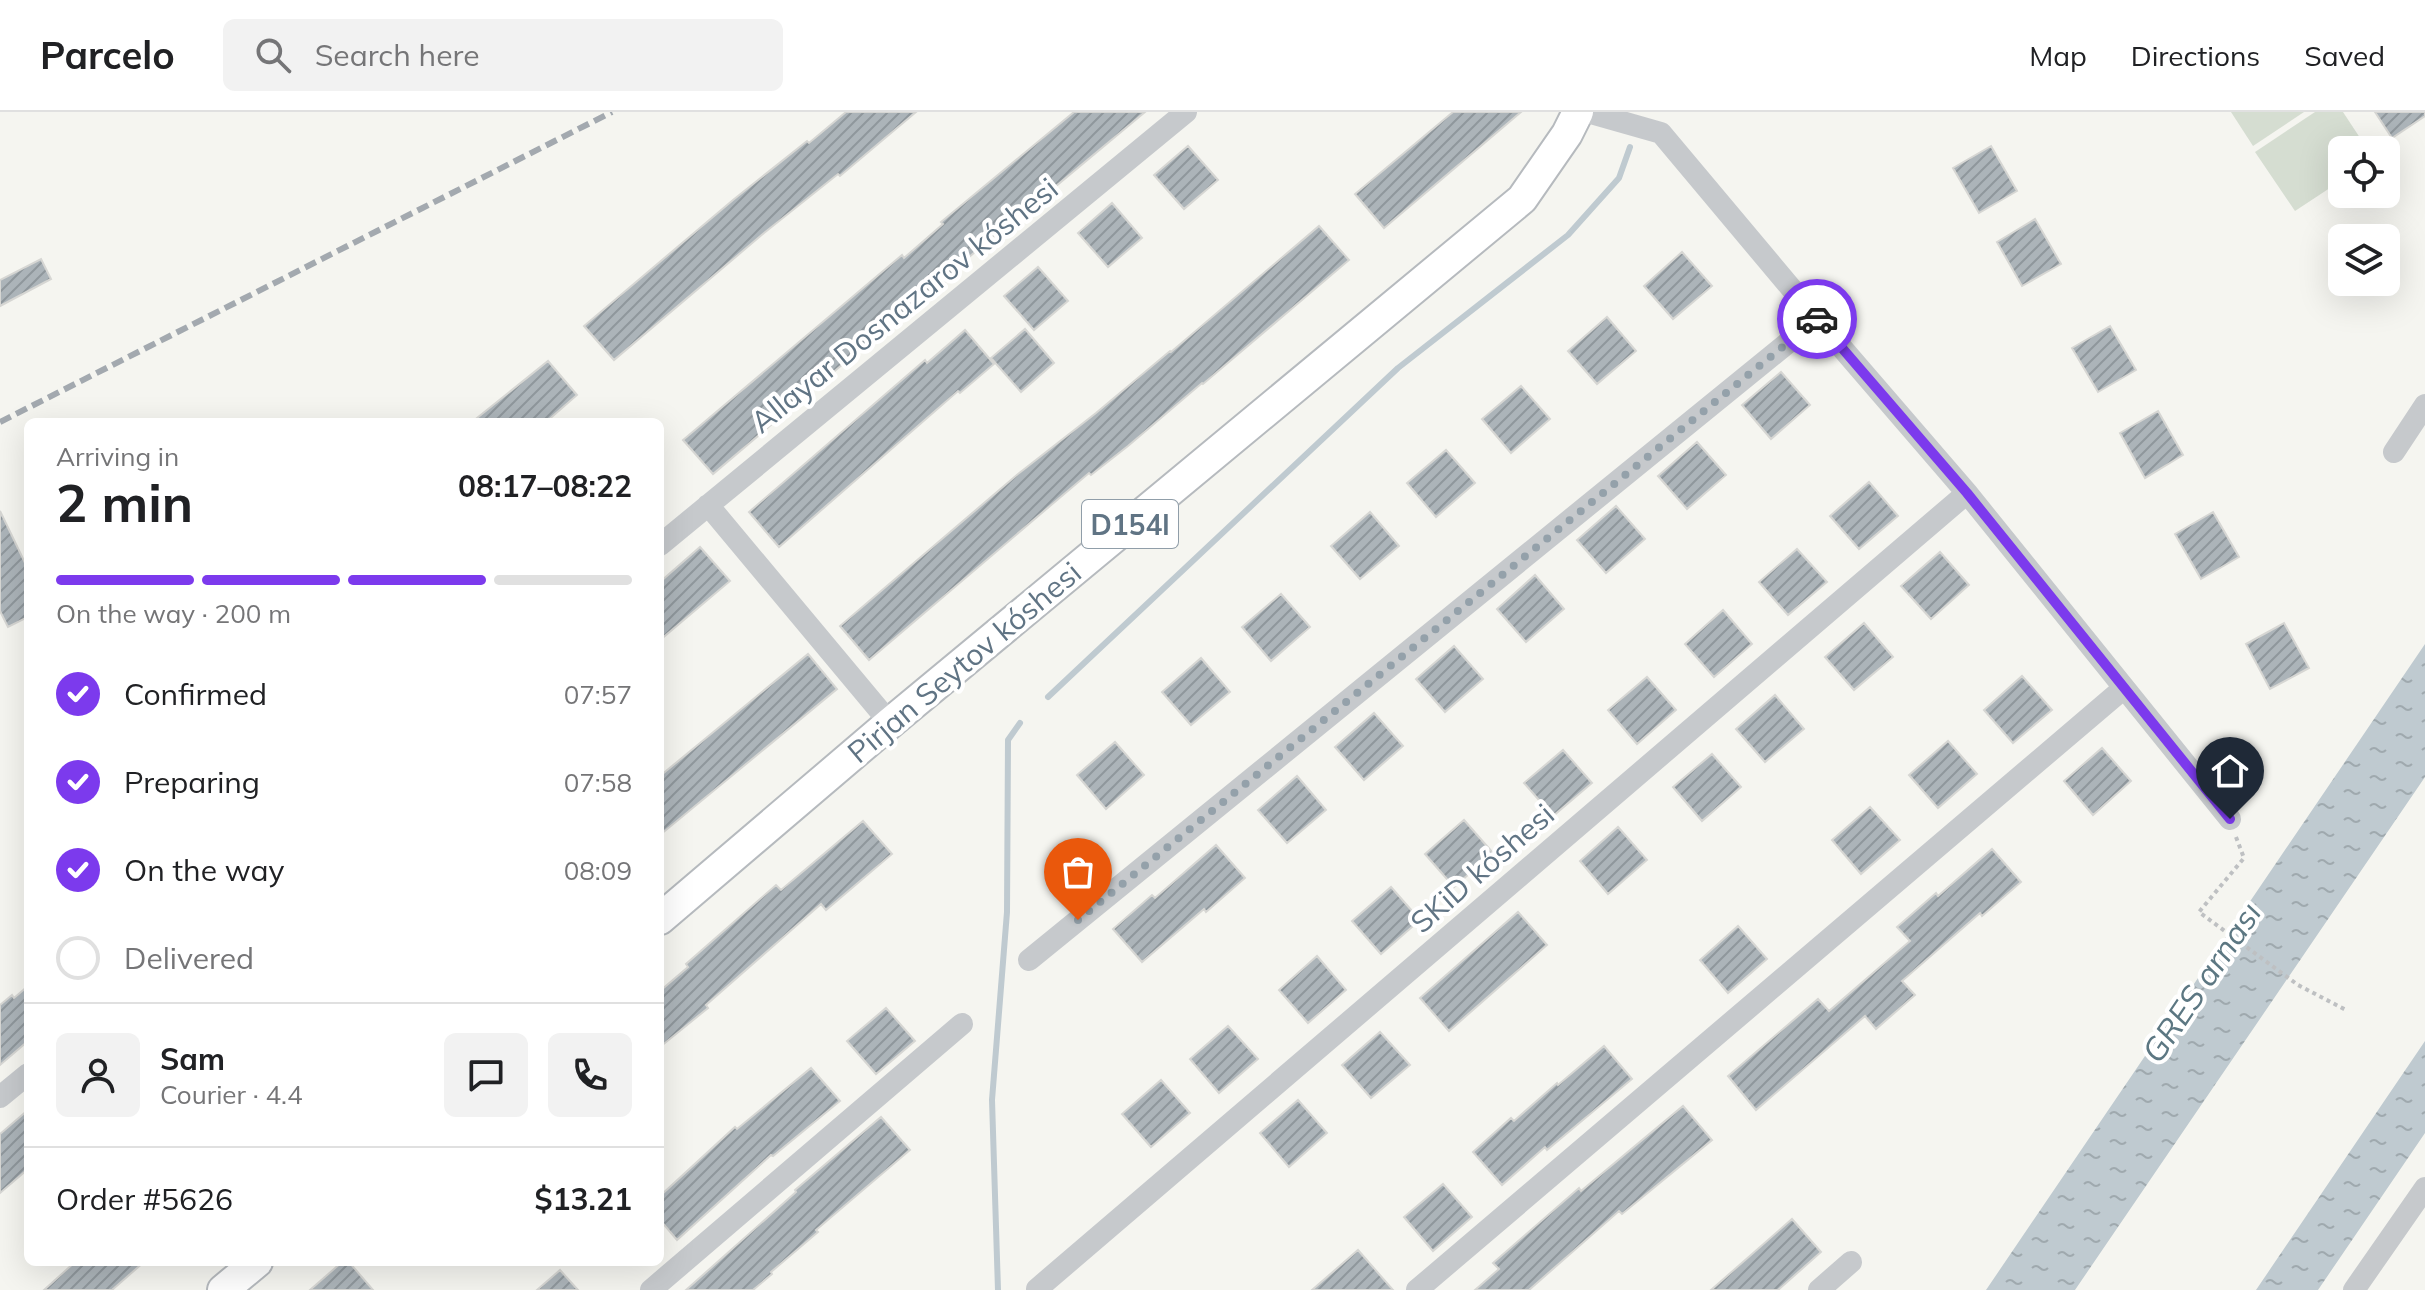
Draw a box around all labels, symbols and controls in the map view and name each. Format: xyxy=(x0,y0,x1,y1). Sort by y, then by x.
search box xyxy=(223,19,783,91)
text: Parcelo xyxy=(40,31,175,79)
icon: search xyxy=(251,33,295,77)
text: Search here xyxy=(315,36,480,74)
text: Map xyxy=(2029,38,2087,73)
text: Directions xyxy=(2131,38,2260,73)
text: Saved xyxy=(2304,38,2385,73)
map controls xyxy=(2328,136,2400,296)
button: locate xyxy=(2328,136,2400,208)
street label: Allayar Dosnazarov kóshesi xyxy=(743,169,1065,441)
button: layers xyxy=(2328,224,2400,296)
courier xyxy=(1777,279,1857,359)
icon: car xyxy=(1795,297,1839,341)
text: Arriving in xyxy=(56,440,179,473)
text: 08:17–08:22 xyxy=(458,467,632,505)
text: 2 min xyxy=(56,470,193,535)
road number: D154l xyxy=(1082,500,1178,548)
street label: Pirjan Seytov kóshesi xyxy=(840,553,1088,771)
text: On the way · 200 m xyxy=(56,597,291,630)
icon: check xyxy=(56,672,100,716)
text: Confirmed xyxy=(124,675,267,713)
text: 07:57 xyxy=(564,678,632,711)
pin xyxy=(2196,737,2264,819)
icon: home xyxy=(2208,749,2252,793)
icon: check xyxy=(56,760,100,804)
text: Preparing xyxy=(124,763,260,801)
text: 07:58 xyxy=(564,766,632,799)
street label: SKiD kóshesi xyxy=(1402,795,1562,941)
pin xyxy=(1044,838,1112,920)
icon: check xyxy=(56,848,100,892)
icon: bag xyxy=(1056,850,1100,894)
text: On the way xyxy=(124,851,284,889)
text: 08:09 xyxy=(564,854,632,887)
water label: GRES arnası xyxy=(2133,894,2269,1070)
text: Delivered xyxy=(124,939,254,977)
button: person xyxy=(56,1033,140,1117)
button: chat xyxy=(444,1033,528,1117)
button: phone xyxy=(548,1033,632,1117)
text: Sam xyxy=(160,1040,225,1078)
text: Courier · 4.4 xyxy=(160,1078,303,1111)
text: Order #5626 xyxy=(56,1180,233,1218)
text: $13.21 xyxy=(535,1180,632,1218)

